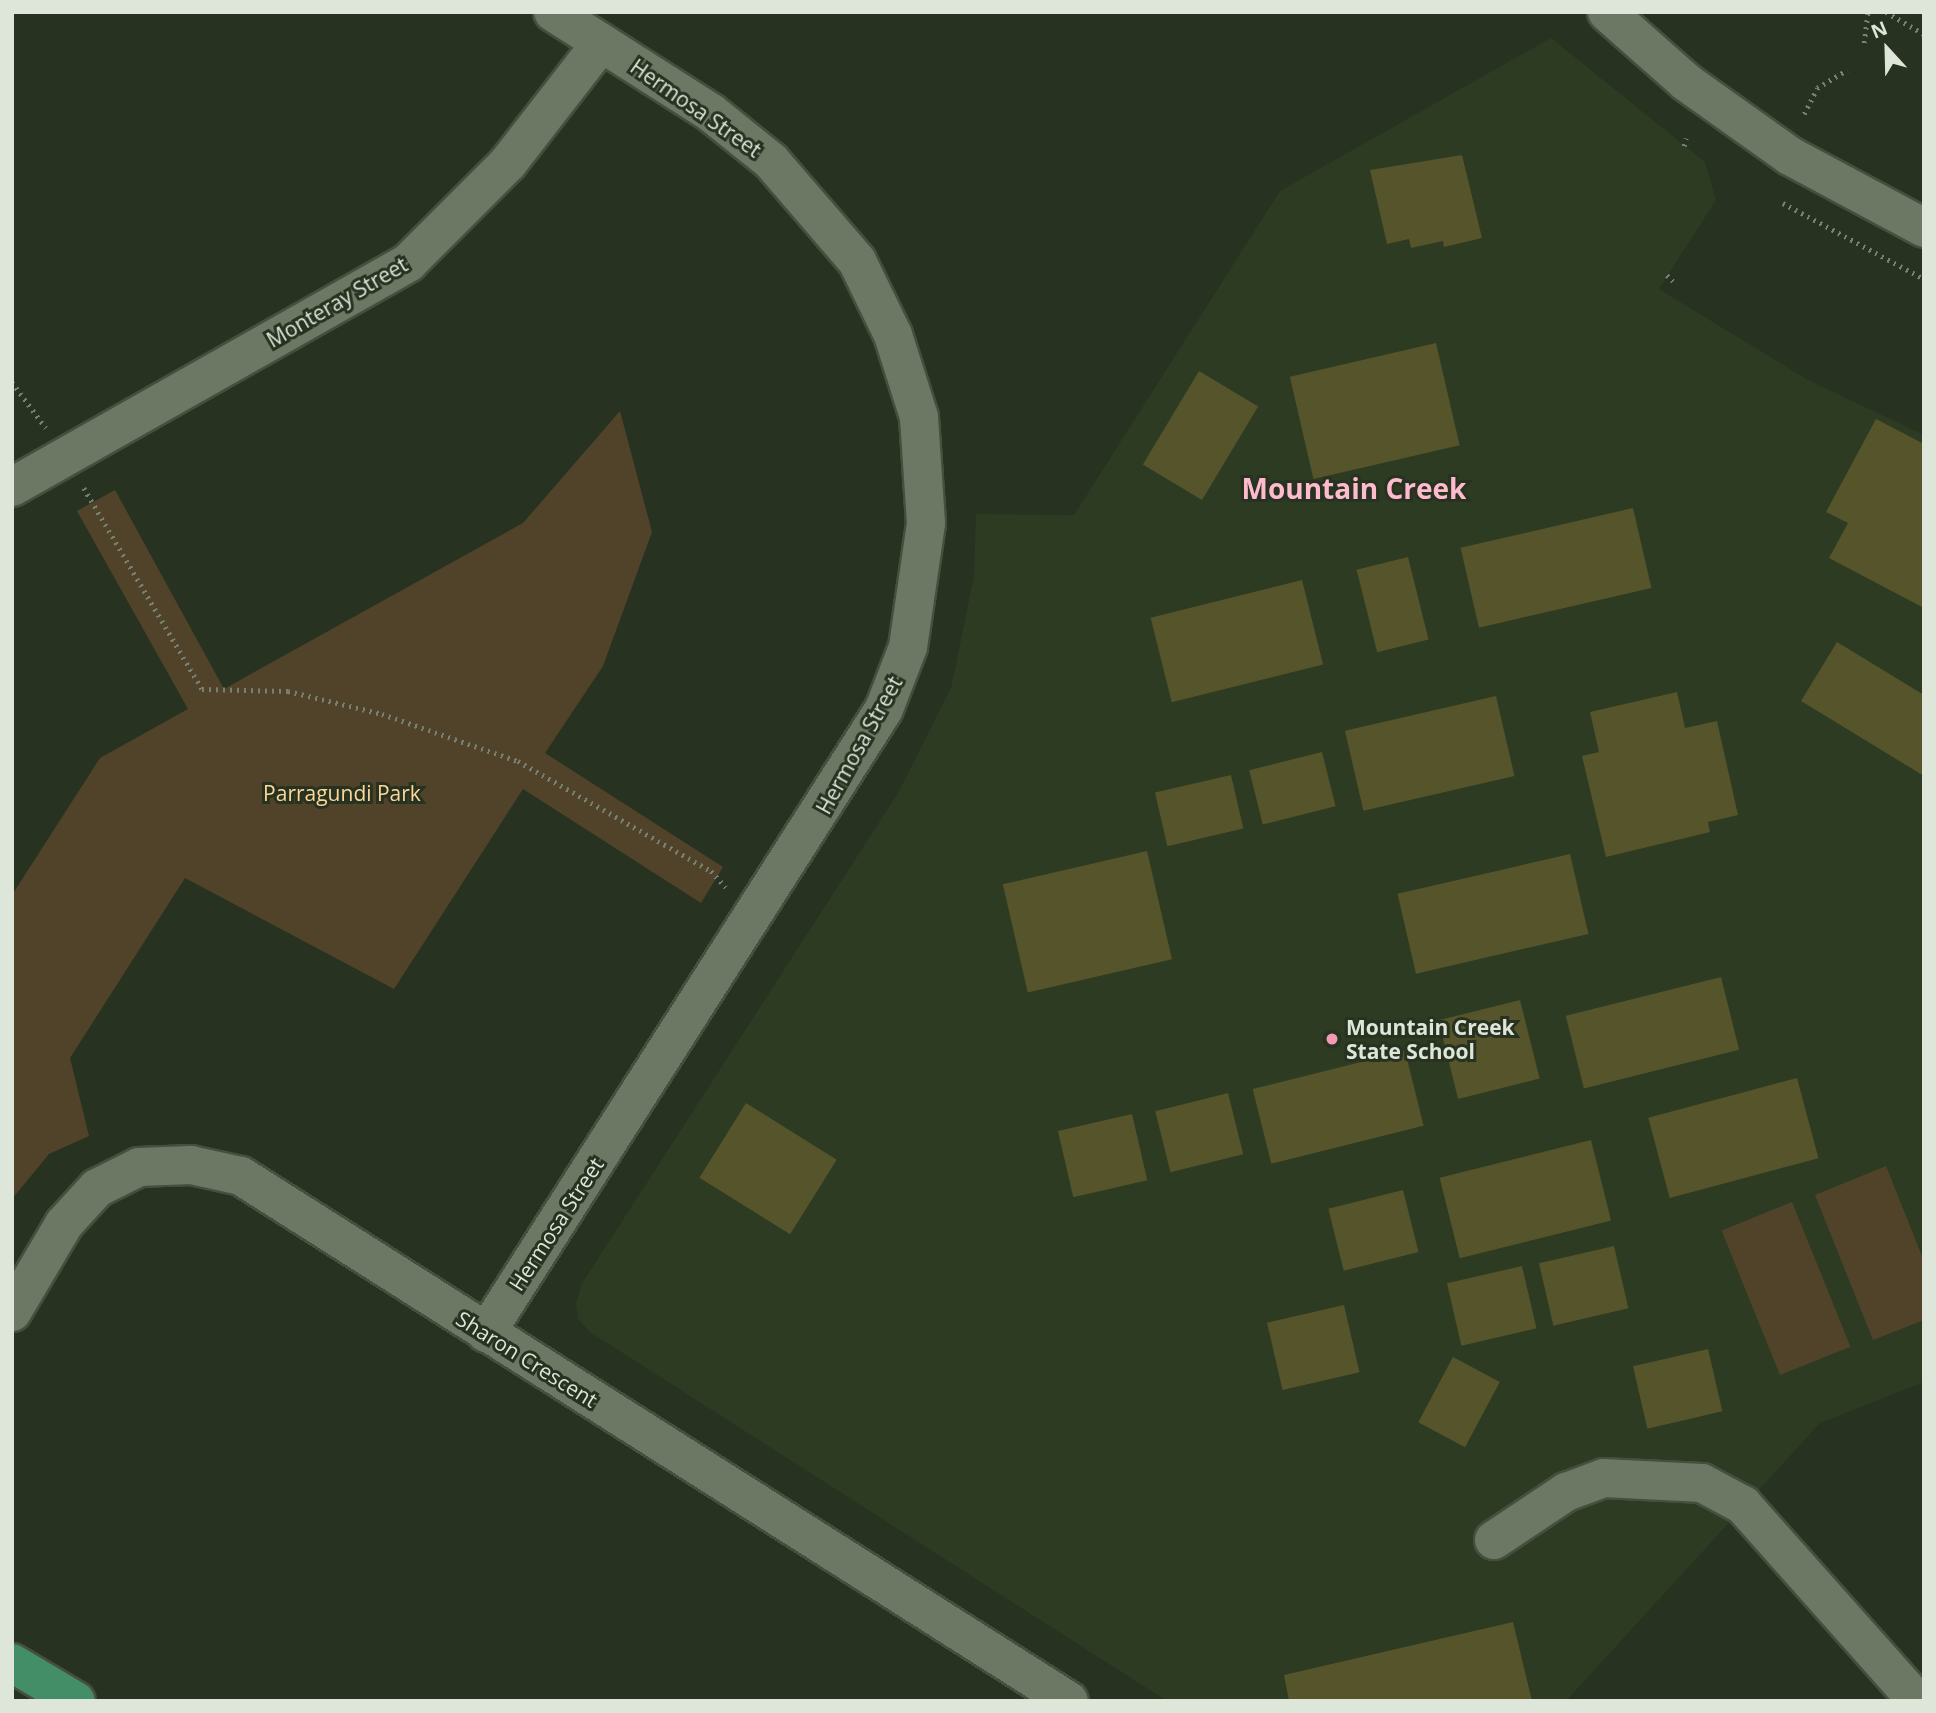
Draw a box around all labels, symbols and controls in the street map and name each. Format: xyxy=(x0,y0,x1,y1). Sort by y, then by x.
north arrow xyxy=(1852,14,1922,84)
text: N xyxy=(1867,15,1891,44)
street label: Hermosa Street xyxy=(626,54,766,162)
street label: Monteray Street xyxy=(262,251,412,353)
district label: Mountain Creek xyxy=(1242,471,1466,505)
street label: Hermosa Street xyxy=(811,672,907,818)
park label: Parragundi Park xyxy=(263,780,421,806)
place label: Mountain Creek State School xyxy=(1346,1014,1515,1064)
marker: Mountain Creek State School xyxy=(1324,1031,1340,1047)
street label: Hermosa Street xyxy=(504,1153,608,1295)
street label: Sharon Crescent xyxy=(452,1306,602,1412)

